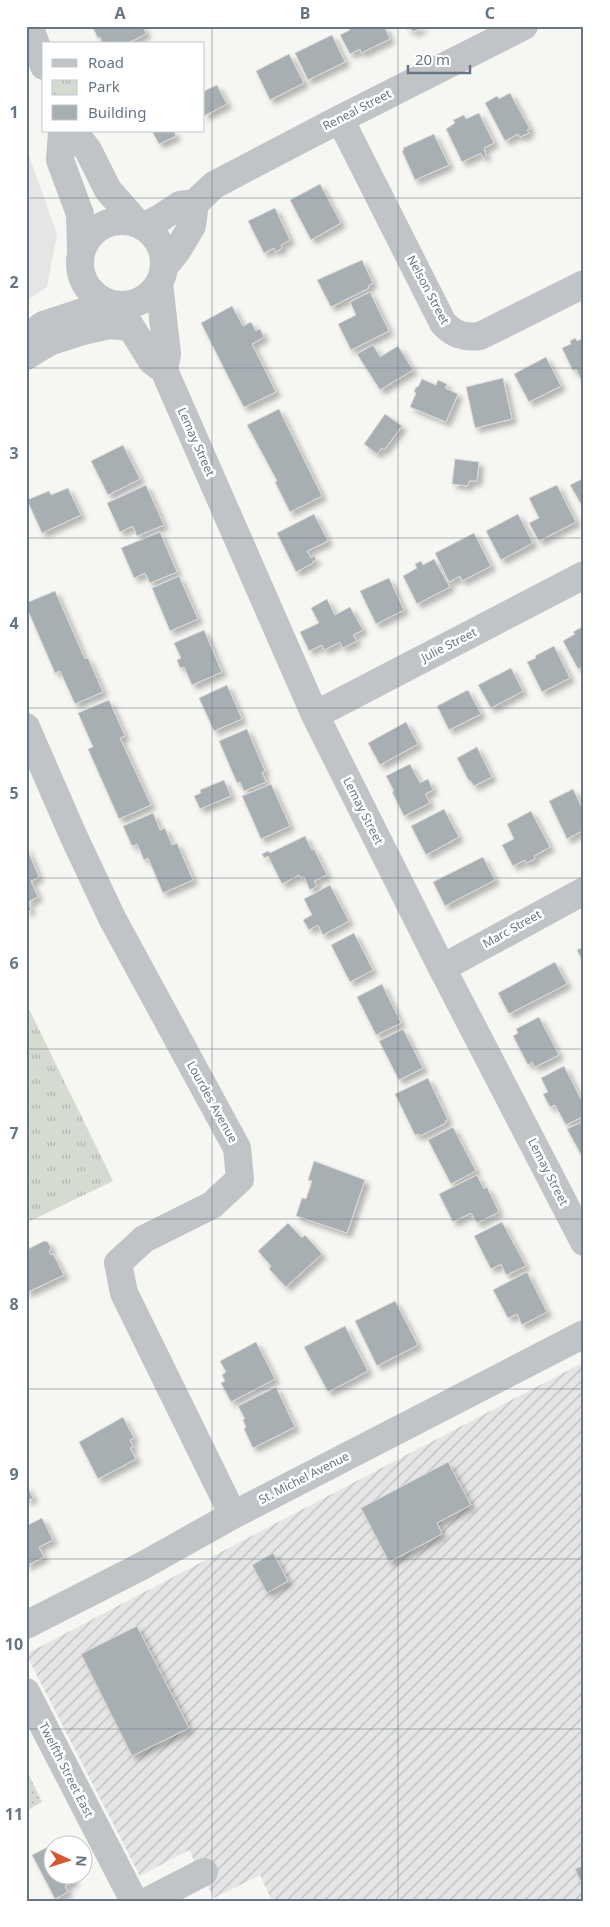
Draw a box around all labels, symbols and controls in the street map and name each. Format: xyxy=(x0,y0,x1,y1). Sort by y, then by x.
text: A xyxy=(114,2,126,24)
text: B xyxy=(300,2,310,24)
text: C xyxy=(485,2,495,24)
legend xyxy=(42,42,205,132)
scale bar xyxy=(408,42,470,74)
text: 20 m xyxy=(415,49,450,69)
text: Road xyxy=(88,52,124,72)
text: Park xyxy=(88,76,120,96)
street label: Reneal Street xyxy=(320,85,395,134)
text: 1 xyxy=(9,101,19,123)
text: Building xyxy=(88,102,146,122)
street label: Nelson Street xyxy=(403,252,454,328)
text: 2 xyxy=(9,271,19,293)
street label: Lemay Street xyxy=(174,405,219,480)
text: 3 xyxy=(9,442,19,464)
text: 4 xyxy=(9,612,19,634)
street label: Julie Street xyxy=(417,623,480,666)
street label: Lemay Street xyxy=(339,774,388,848)
text: 5 xyxy=(9,782,19,804)
street label: Marc Street xyxy=(479,905,545,952)
text: 6 xyxy=(9,952,19,974)
street label: Lourdes Avenue xyxy=(183,1058,242,1146)
text: 7 xyxy=(9,1122,19,1144)
street label: Lemay Street xyxy=(524,1135,573,1209)
text: 8 xyxy=(9,1293,19,1315)
street label: St. Michel Avenue xyxy=(256,1447,352,1508)
text: 9 xyxy=(9,1463,19,1485)
text: 10 xyxy=(5,1633,23,1655)
street label: Twelfth Street East xyxy=(35,1719,98,1821)
text: 11 xyxy=(5,1803,23,1825)
north arrow xyxy=(42,1834,92,1884)
text: N xyxy=(72,1855,91,1867)

